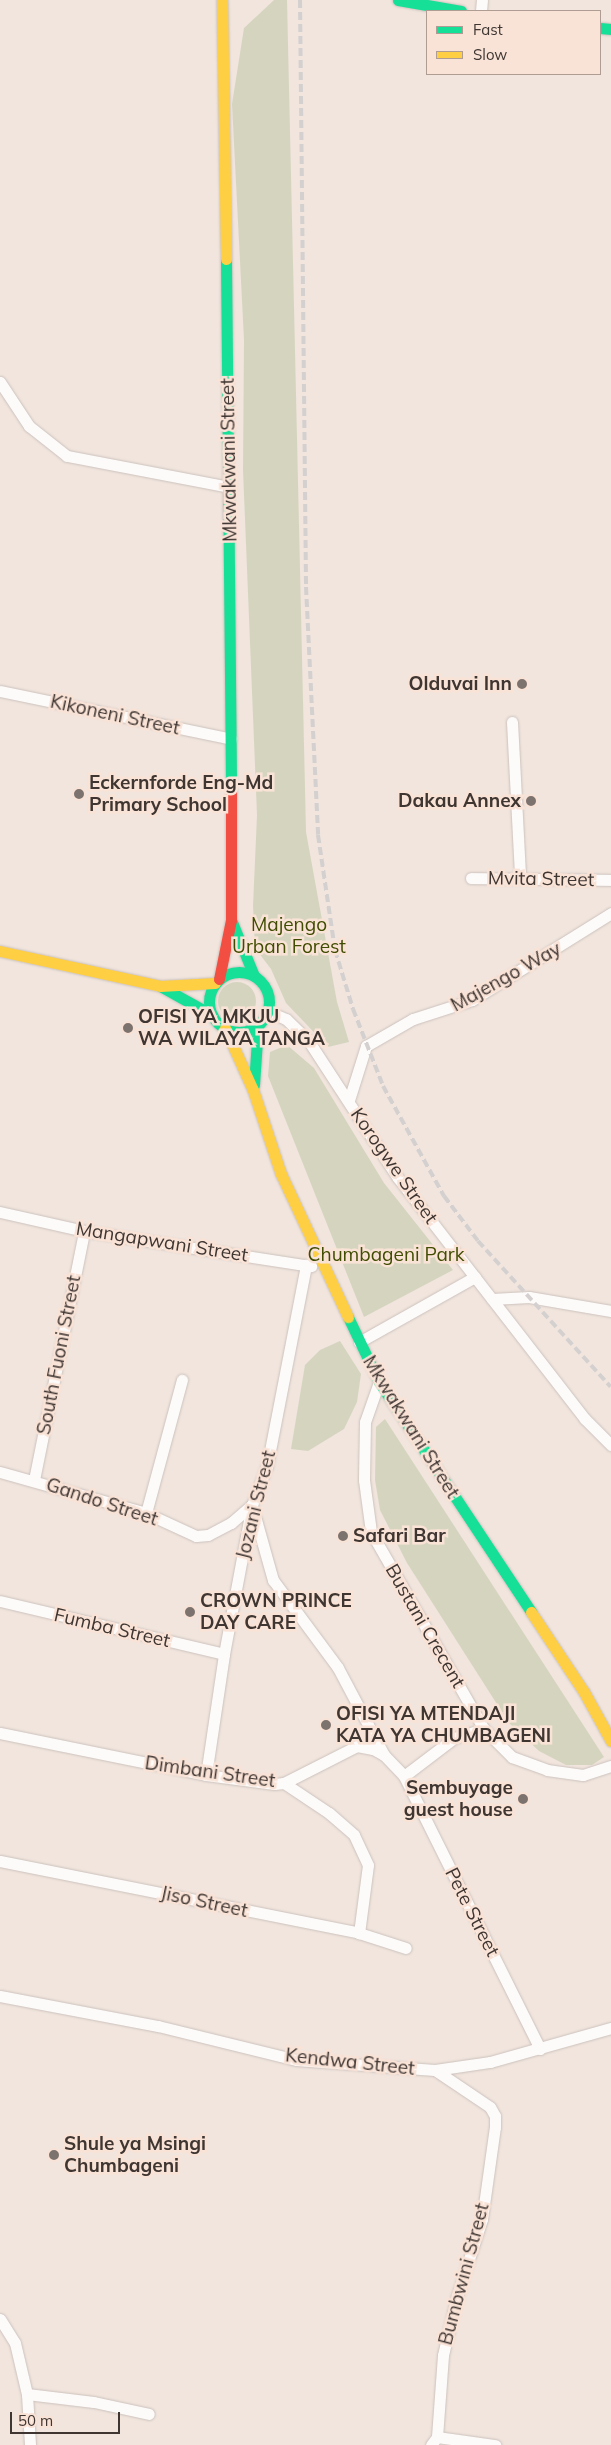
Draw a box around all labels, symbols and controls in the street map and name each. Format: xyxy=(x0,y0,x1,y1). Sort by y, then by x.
legend xyxy=(426,10,601,75)
text: Fast xyxy=(473,20,503,39)
text: Slow xyxy=(473,45,507,64)
street label: Mkwakwani Street xyxy=(216,378,242,542)
place label: Olduvai Inn xyxy=(409,673,512,695)
marker: Olduvai Inn xyxy=(516,678,528,690)
street label: Kikoneni Street xyxy=(48,690,182,740)
place label: Eckernforde Eng-Md Primary School xyxy=(89,772,273,816)
marker: Eckernforde Eng-Md Primary School xyxy=(73,788,85,800)
place label: Dakau Annex xyxy=(398,790,521,812)
marker: Dakau Annex xyxy=(525,795,537,807)
street label: Mvita Street xyxy=(488,867,594,891)
park label: Majengo Urban Forest xyxy=(232,914,346,958)
street label: Majengo Way xyxy=(447,937,565,1017)
place label: OFISI YA MKUU WA WILAYA TANGA xyxy=(138,1006,325,1050)
marker: OFISI YA MKUU WA WILAYA TANGA xyxy=(122,1022,134,1034)
street label: Korogwe Street xyxy=(346,1104,442,1228)
street label: Mangapwani Street xyxy=(74,1217,250,1267)
park label: Chumbageni Park xyxy=(308,1244,464,1266)
street label: South Fuoni Street xyxy=(32,1273,86,1437)
street label: Mkwakwani Street xyxy=(358,1351,464,1503)
street label: Jozani Street xyxy=(231,1448,281,1562)
street label: Gando Street xyxy=(43,1473,161,1531)
place label: Safari Bar xyxy=(353,1525,446,1547)
marker: Safari Bar xyxy=(337,1530,349,1542)
street label: Bustani Crecent xyxy=(380,1560,470,1692)
place label: CROWN PRINCE DAY CARE xyxy=(200,1590,352,1634)
street label: Fumba Street xyxy=(52,1604,172,1652)
marker: CROWN PRINCE DAY CARE xyxy=(184,1606,196,1618)
place label: OFISI YA MTENDAJI KATA YA CHUMBAGENI xyxy=(336,1703,551,1747)
marker: OFISI YA MTENDAJI KATA YA CHUMBAGENI xyxy=(320,1719,332,1731)
street label: Dimbani Street xyxy=(143,1752,277,1792)
place label: Sembuyage guest house xyxy=(404,1777,513,1821)
marker: Sembuyage guest house xyxy=(517,1793,529,1805)
street label: Pete Street xyxy=(440,1864,504,1960)
street label: Jiso Street xyxy=(158,1882,250,1922)
street label: Kendwa Street xyxy=(284,2044,416,2080)
place label: Shule ya Msingi Chumbageni xyxy=(64,2133,206,2177)
marker: Shule ya Msingi Chumbageni xyxy=(48,2149,60,2161)
street label: Bumbwini Street xyxy=(434,2201,494,2347)
scale bar xyxy=(12,2402,122,2434)
text: 50 m xyxy=(18,2411,53,2430)

